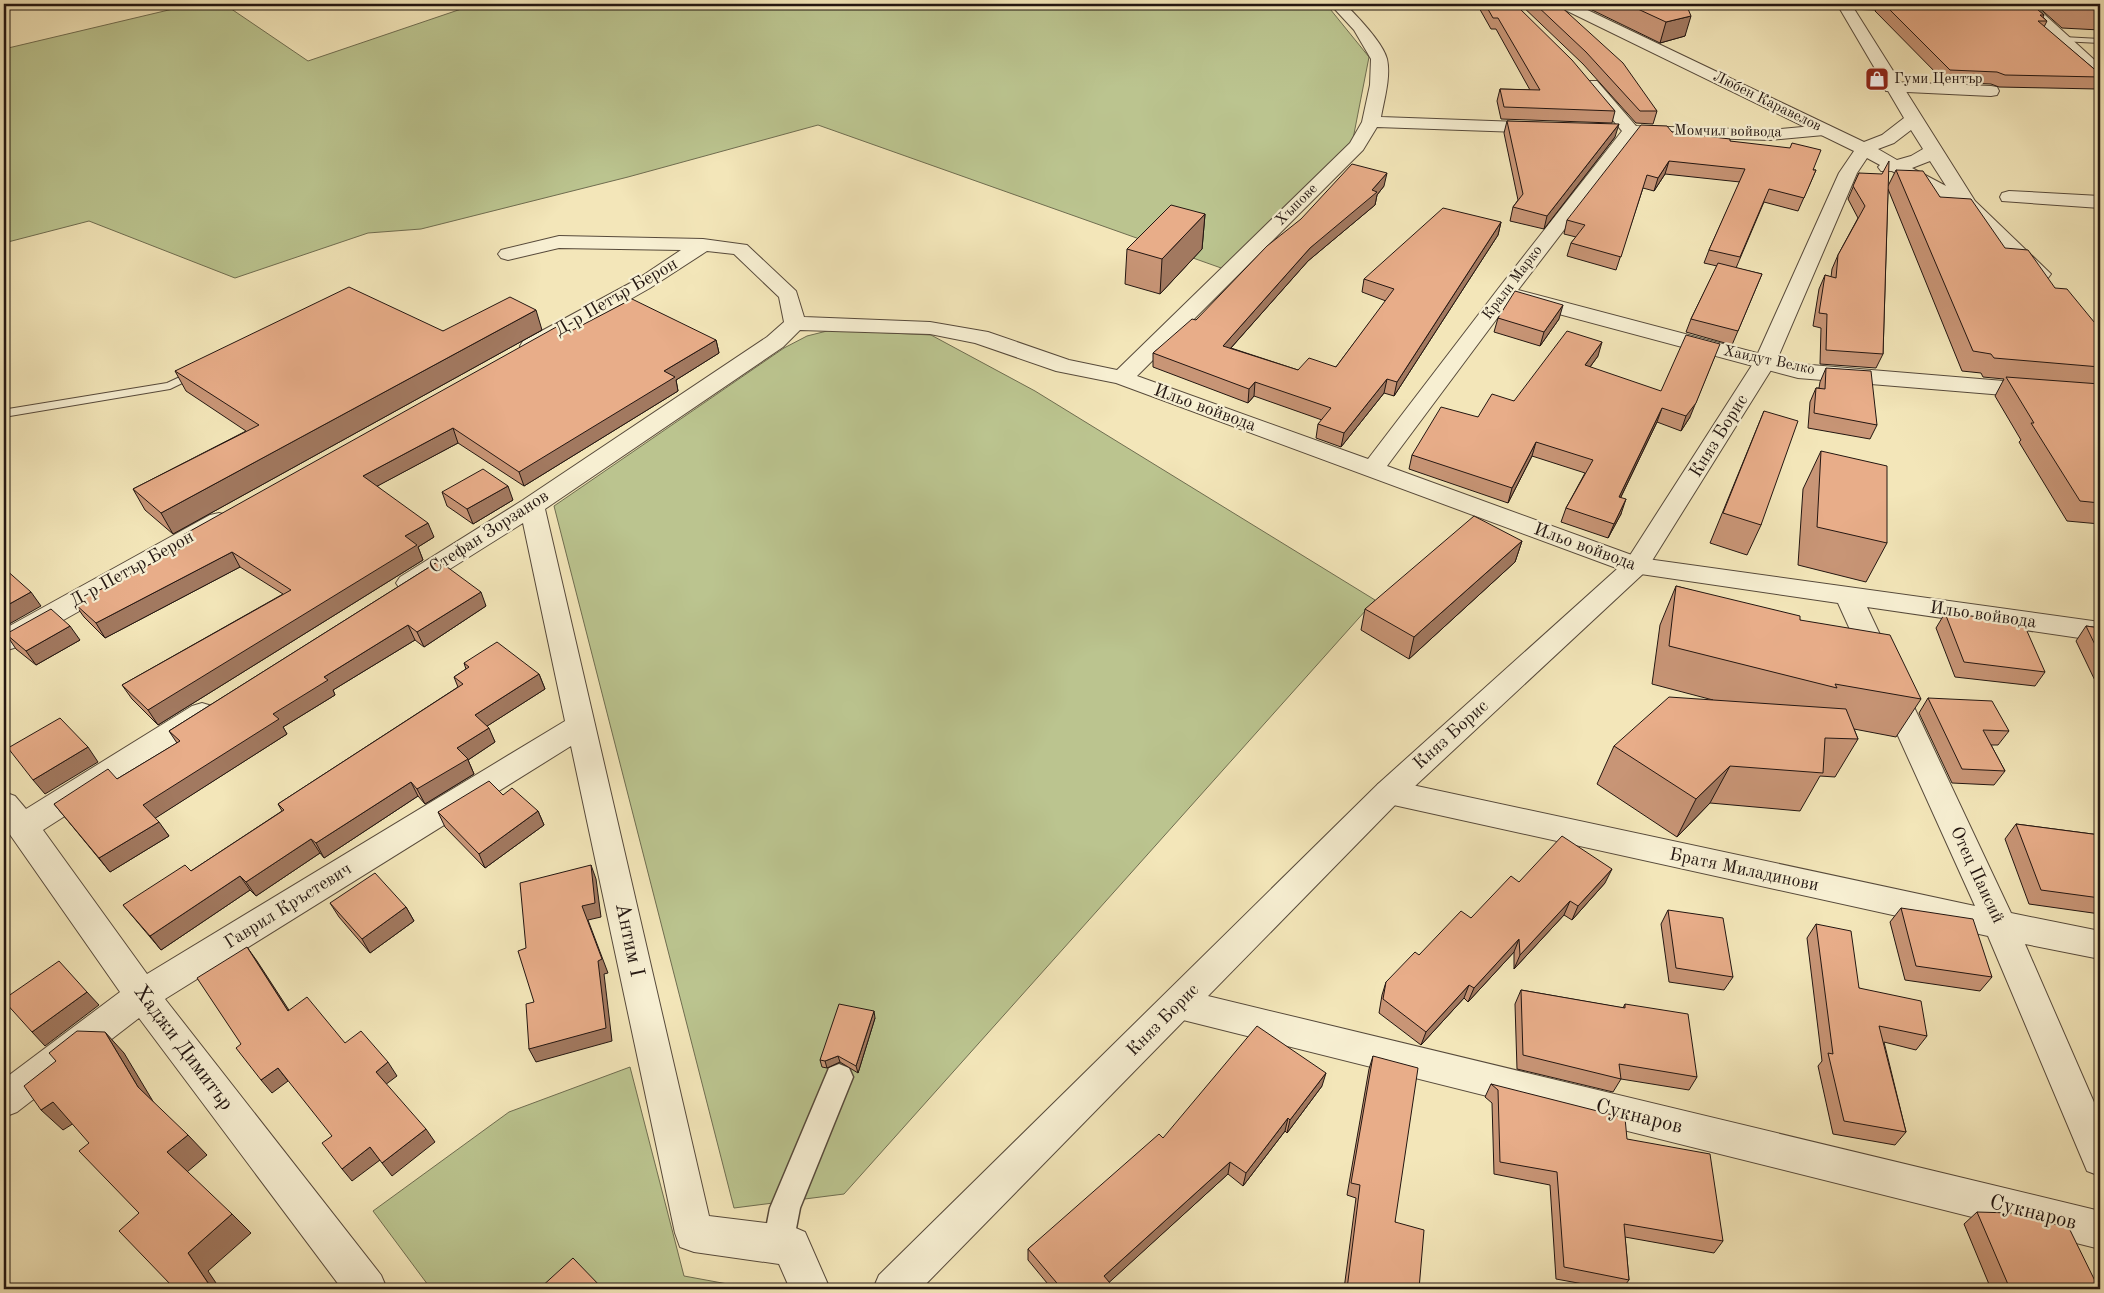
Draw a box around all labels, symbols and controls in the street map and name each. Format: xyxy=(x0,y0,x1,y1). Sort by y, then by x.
shop icon: Гуми Център xyxy=(1864,66,1890,92)
street label: Любен Каравелов xyxy=(1711,69,1823,135)
place label: Гуми Център xyxy=(1894,72,1983,87)
street label: Момчил войвода xyxy=(1674,124,1783,140)
street label: Хъшове xyxy=(1273,181,1321,229)
street label: Крали Марко xyxy=(1480,243,1546,323)
street label: Д-р Петър Берон xyxy=(552,255,681,339)
street label: Хаидут Велко xyxy=(1722,344,1816,378)
street label: Ильо войвода xyxy=(1151,381,1259,435)
street label: Княз Борис xyxy=(1687,391,1752,481)
street label: Стефан Зорзанов xyxy=(426,487,552,578)
street label: Ильо войвода xyxy=(1531,520,1639,574)
street label: Д-р Петър Берон xyxy=(67,528,197,610)
street label: Ильо войвода xyxy=(1929,599,2037,631)
street label: Княз Борис xyxy=(1410,697,1492,773)
street label: Отец Паисий xyxy=(1947,824,2007,926)
street label: Братя Миладинови xyxy=(1668,845,1820,895)
street label: Гаврил Кръстевич xyxy=(221,860,355,952)
street label: Антим I xyxy=(611,901,647,979)
street label: Княз Борис xyxy=(1124,980,1203,1059)
street label: Хаджи Димитър xyxy=(129,981,237,1115)
street label: Сукнаров xyxy=(1593,1096,1685,1138)
street label: Сукнаров xyxy=(1987,1192,2079,1234)

